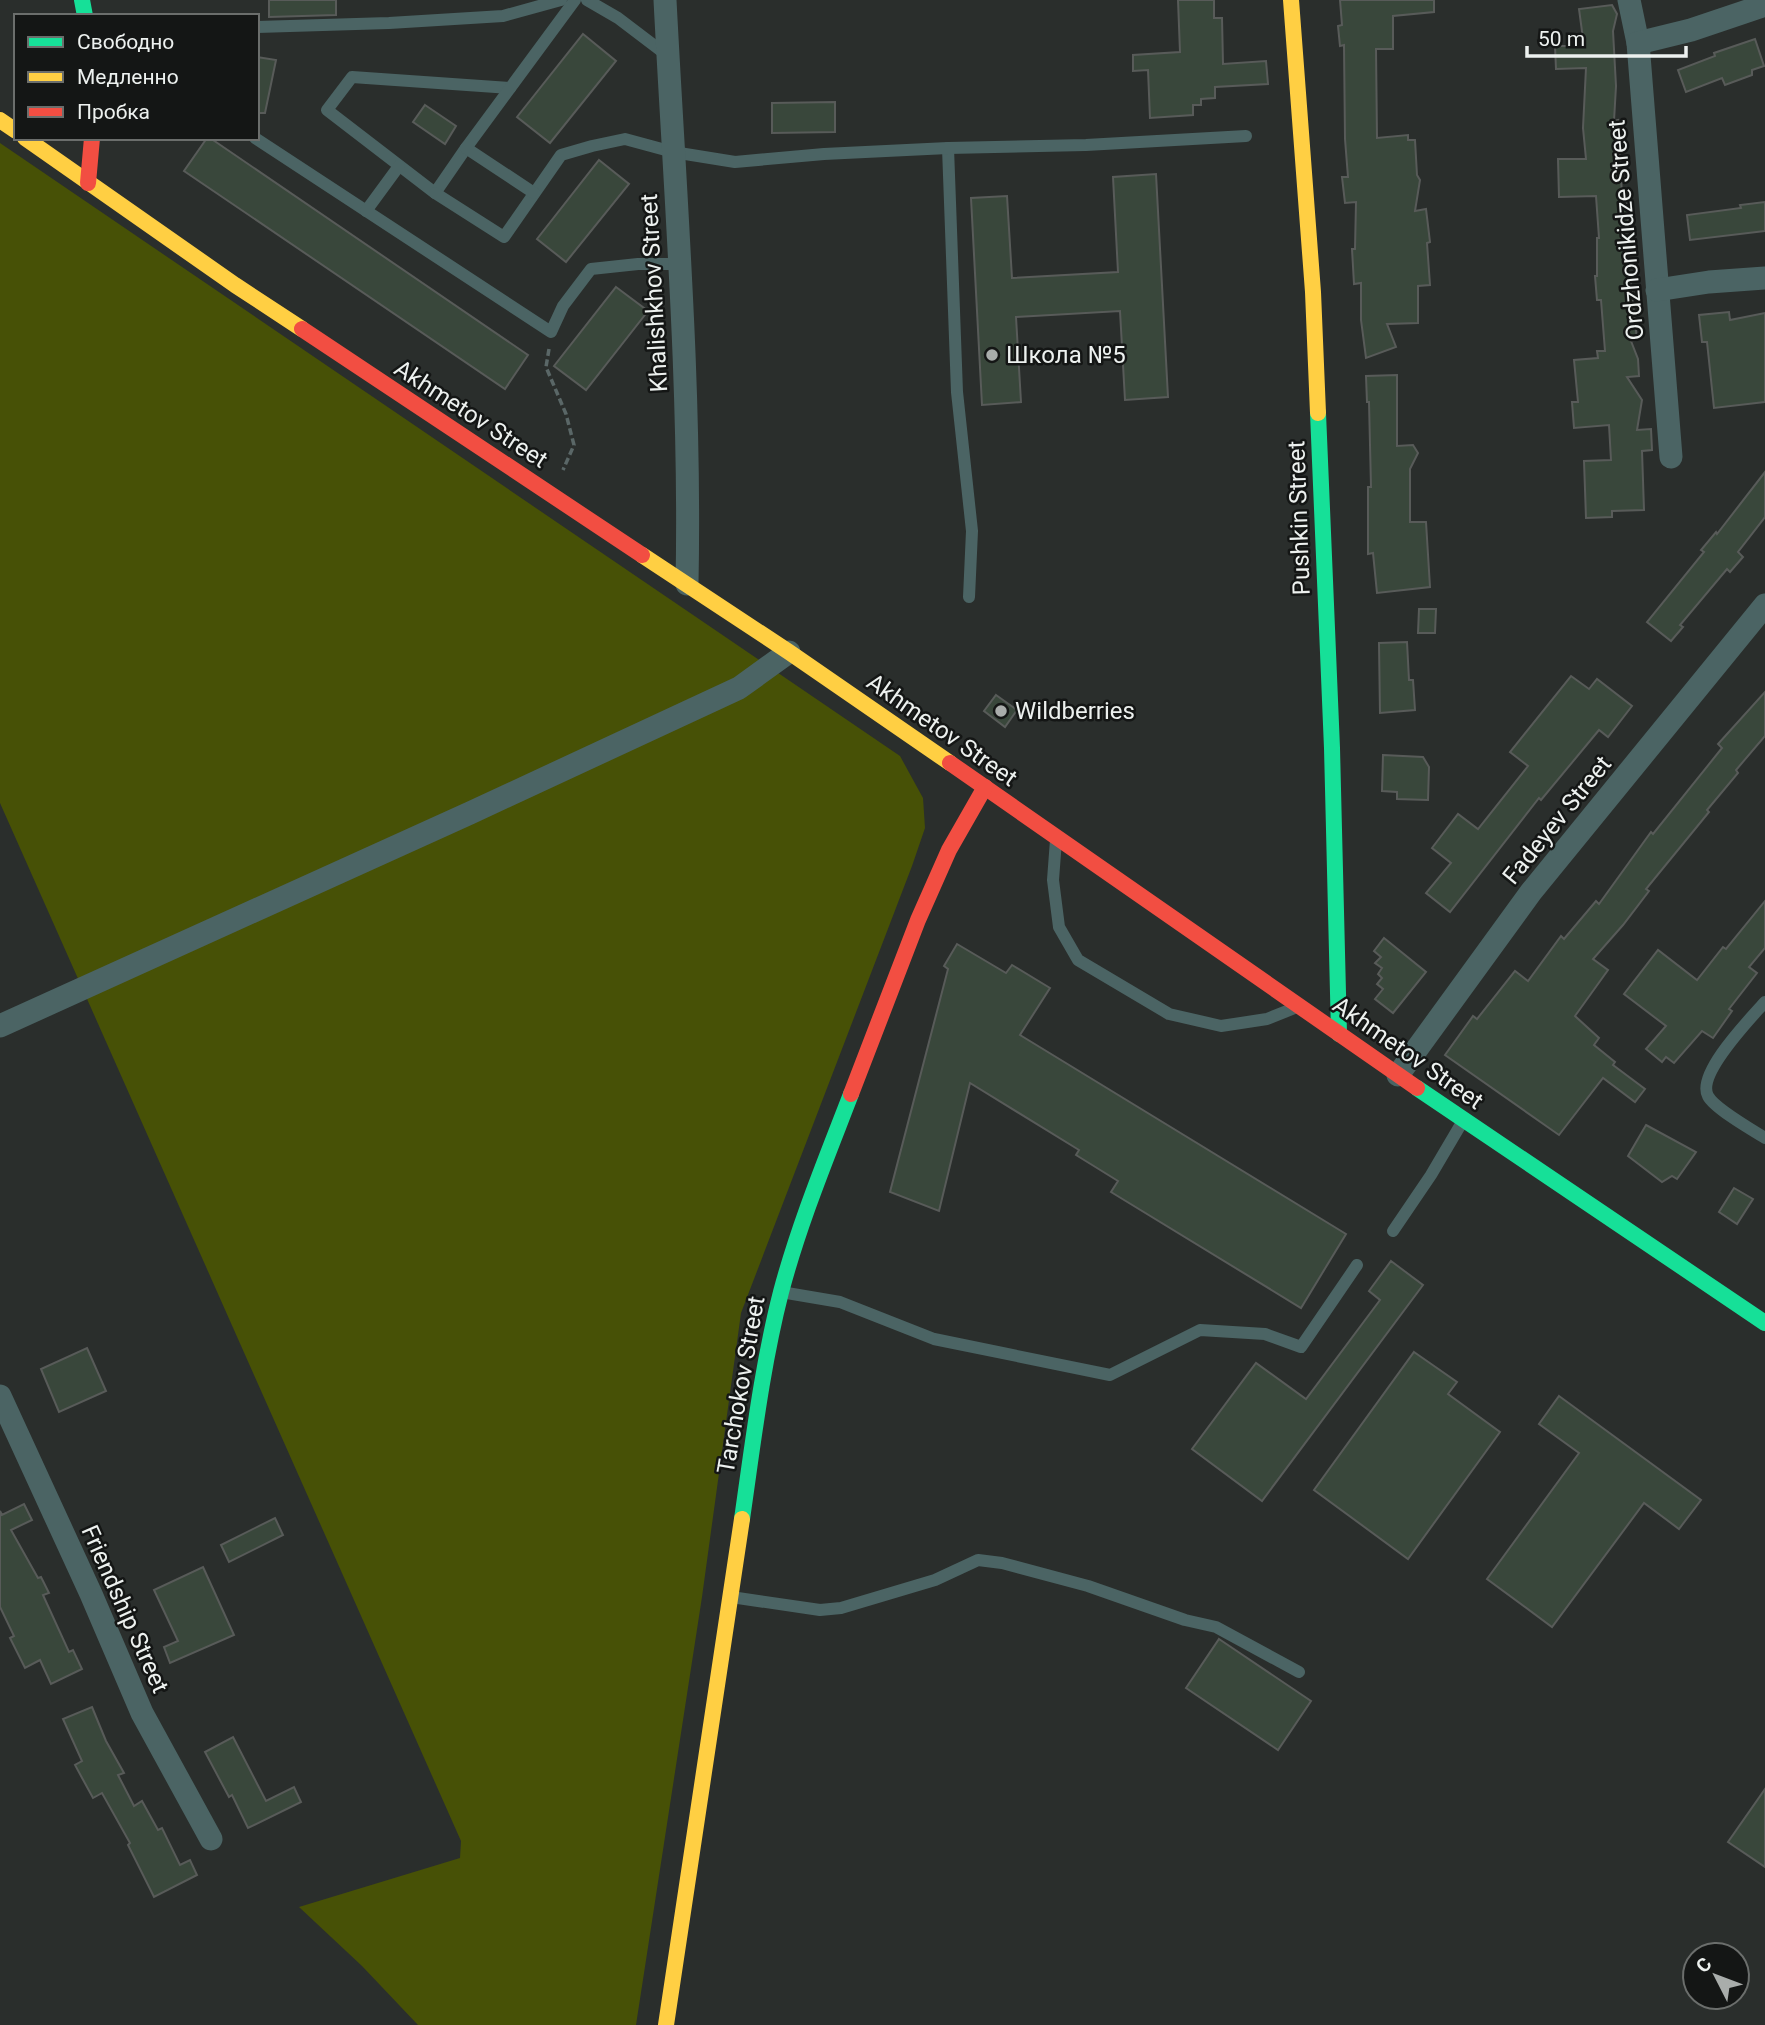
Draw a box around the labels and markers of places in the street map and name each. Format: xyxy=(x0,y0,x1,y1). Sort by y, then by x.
place label: Школа №5 xyxy=(1006,341,1126,369)
marker: Школа №5 xyxy=(984,347,1000,363)
place label: Wildberries xyxy=(1015,697,1135,725)
marker: Wildberries xyxy=(993,703,1009,719)

